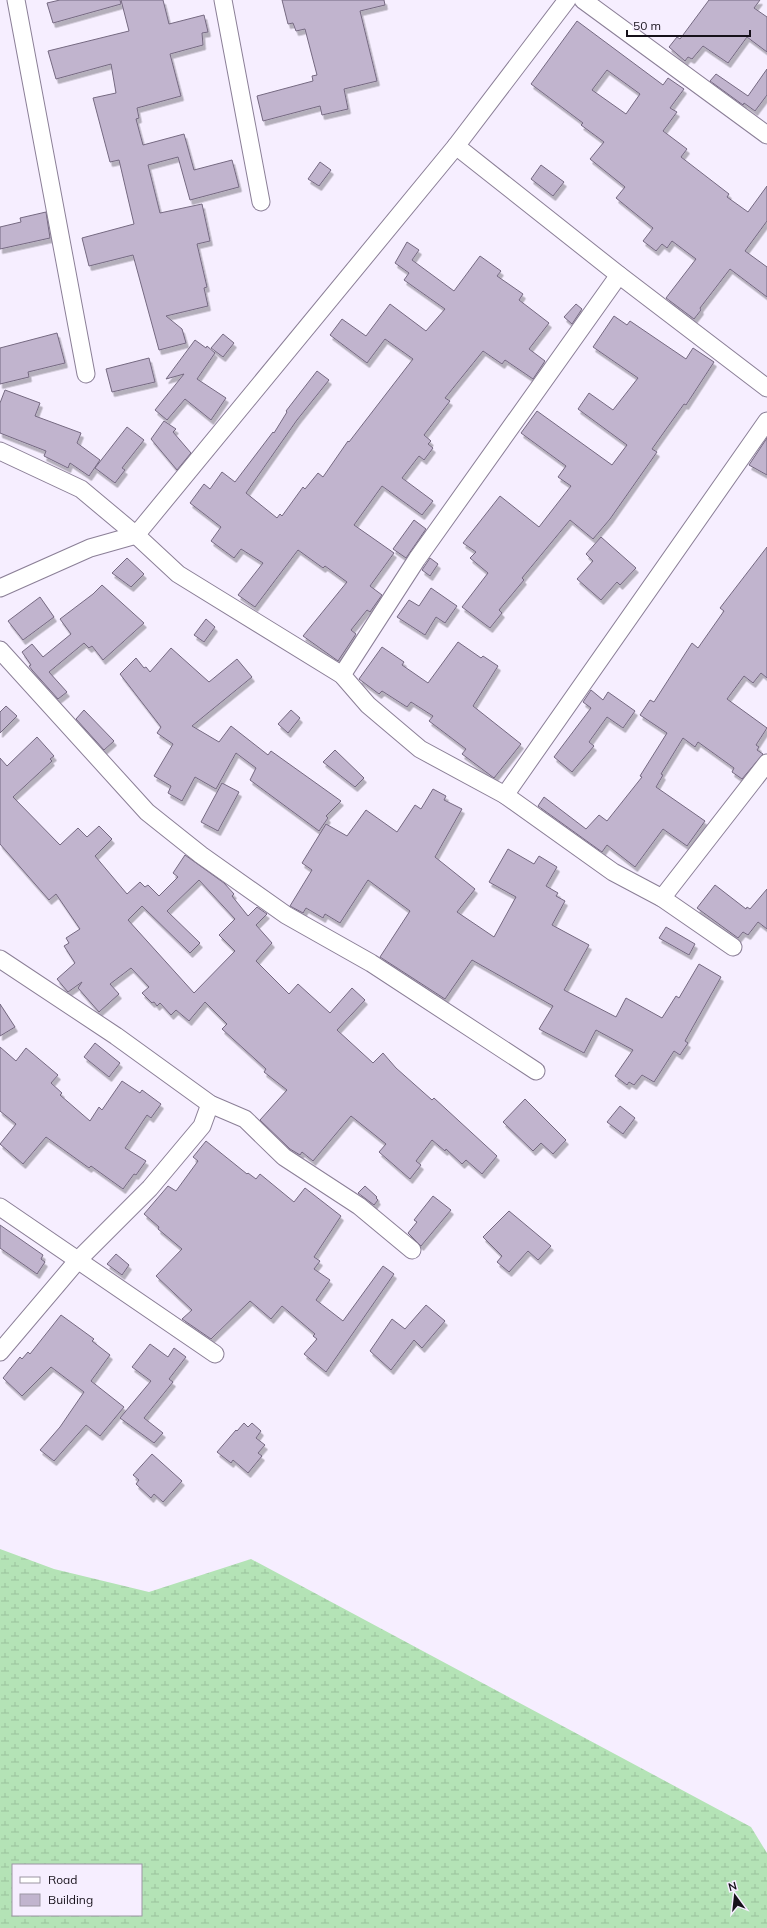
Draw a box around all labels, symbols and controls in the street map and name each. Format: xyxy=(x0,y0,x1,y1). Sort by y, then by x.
scale bar xyxy=(627,12,750,38)
text: 50 m xyxy=(633,18,661,33)
legend xyxy=(12,1864,142,1916)
text: Road xyxy=(48,1872,77,1887)
north arrow xyxy=(715,1876,755,1916)
text: N xyxy=(727,1879,738,1894)
text: Building xyxy=(48,1892,93,1907)

